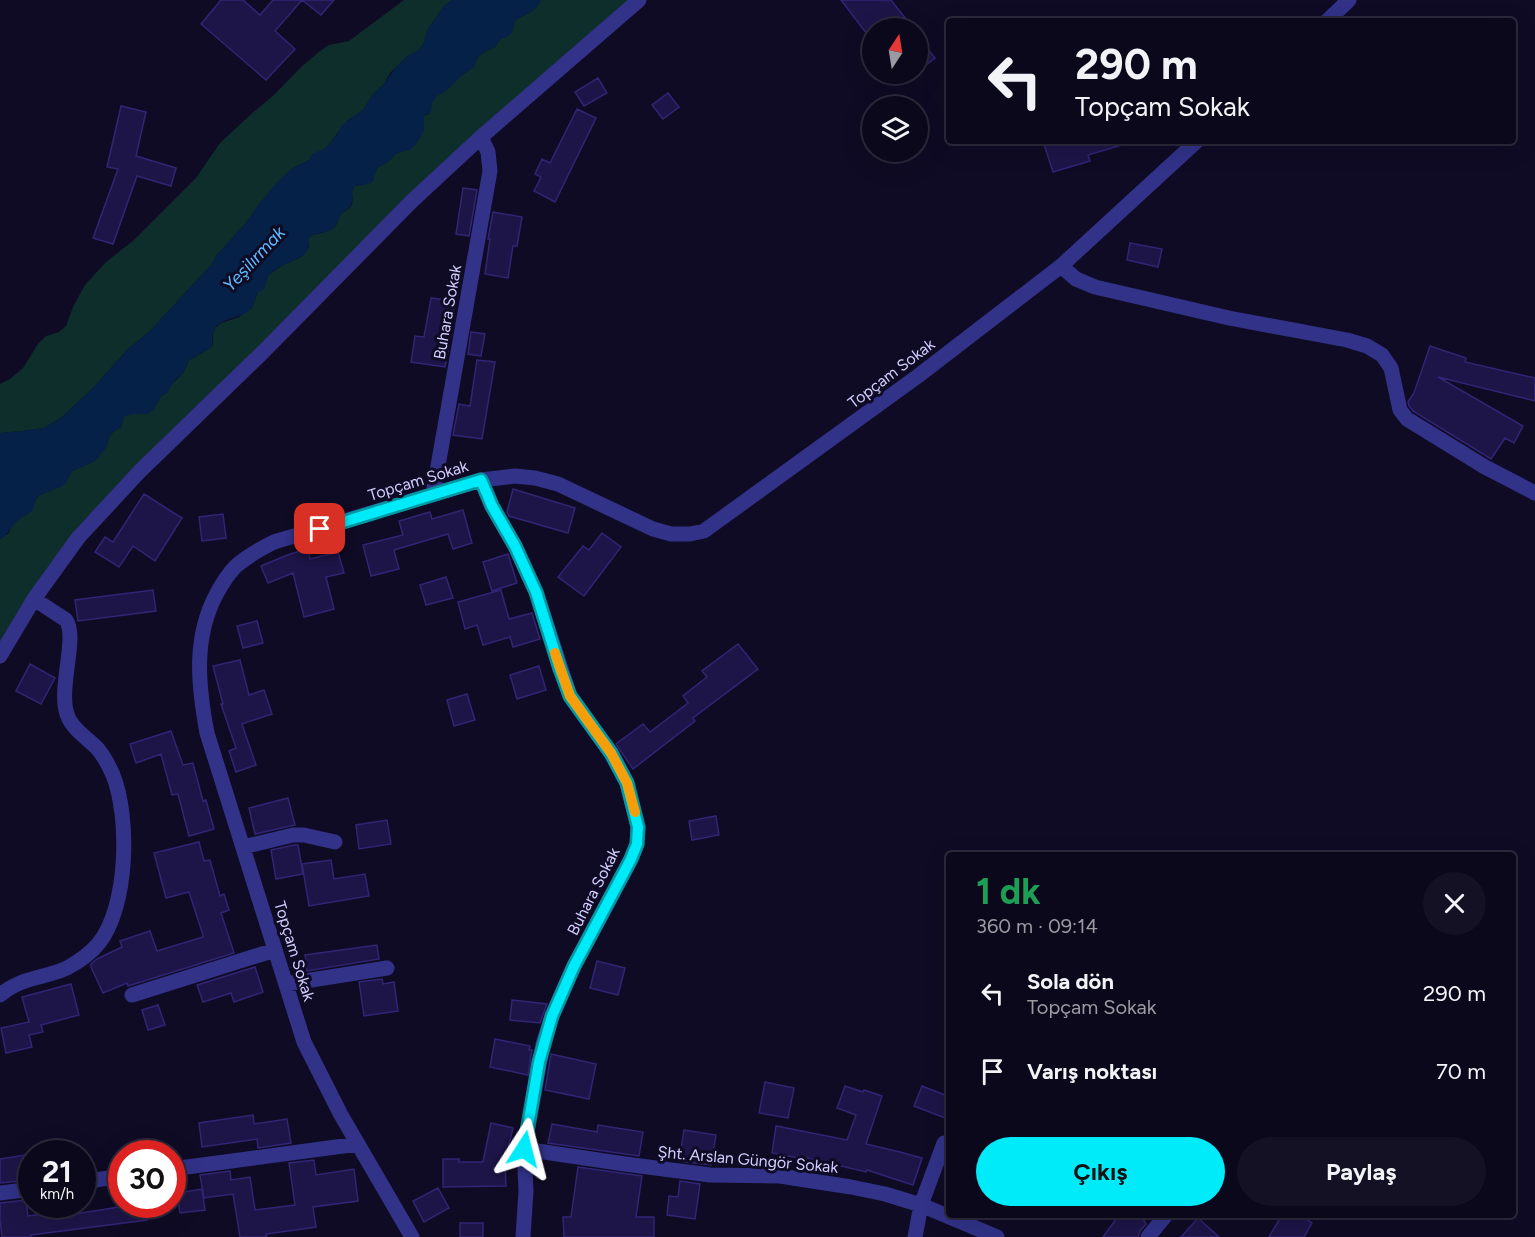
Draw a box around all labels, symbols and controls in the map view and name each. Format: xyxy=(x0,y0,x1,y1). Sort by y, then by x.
north arrow xyxy=(862,18,928,84)
map controls xyxy=(862,18,928,162)
text: 290 m xyxy=(1075,39,1198,90)
icon: left xyxy=(976,42,1054,120)
text: Topçam Sokak xyxy=(1075,90,1250,123)
button: layers xyxy=(862,96,928,162)
water label: Yeşilırmak xyxy=(218,221,291,296)
street label: Buhara Sokak xyxy=(430,263,465,361)
street label: Topçam Sokak xyxy=(844,335,939,412)
street label: Topçam Sokak xyxy=(366,456,471,505)
pin xyxy=(294,503,345,554)
icon: arrive xyxy=(303,512,336,545)
street label: Buhara Sokak xyxy=(563,844,624,938)
text: 1 dk xyxy=(976,870,1041,913)
button: close xyxy=(1423,872,1486,935)
street label: Topçam Sokak xyxy=(270,899,319,1004)
text: 360 m · 09:14 xyxy=(976,914,1098,938)
text: Sola dön xyxy=(1027,968,1114,995)
icon: left xyxy=(976,977,1009,1010)
text: 290 m xyxy=(1423,980,1486,1007)
text: Topçam Sokak xyxy=(1027,995,1156,1019)
icon: arrive xyxy=(976,1055,1009,1088)
text: Varış noktası xyxy=(1027,1058,1157,1085)
text: 70 m xyxy=(1436,1058,1486,1085)
position arrow xyxy=(492,1117,556,1181)
button: Çıkış xyxy=(976,1137,1225,1206)
button: Paylaş xyxy=(1237,1137,1486,1206)
speed limit sign: 30 xyxy=(108,1140,186,1218)
street label: Şht. Arslan Güngör Sokak xyxy=(657,1142,839,1177)
text: 21 xyxy=(42,1153,72,1190)
text: km/h xyxy=(40,1185,74,1203)

